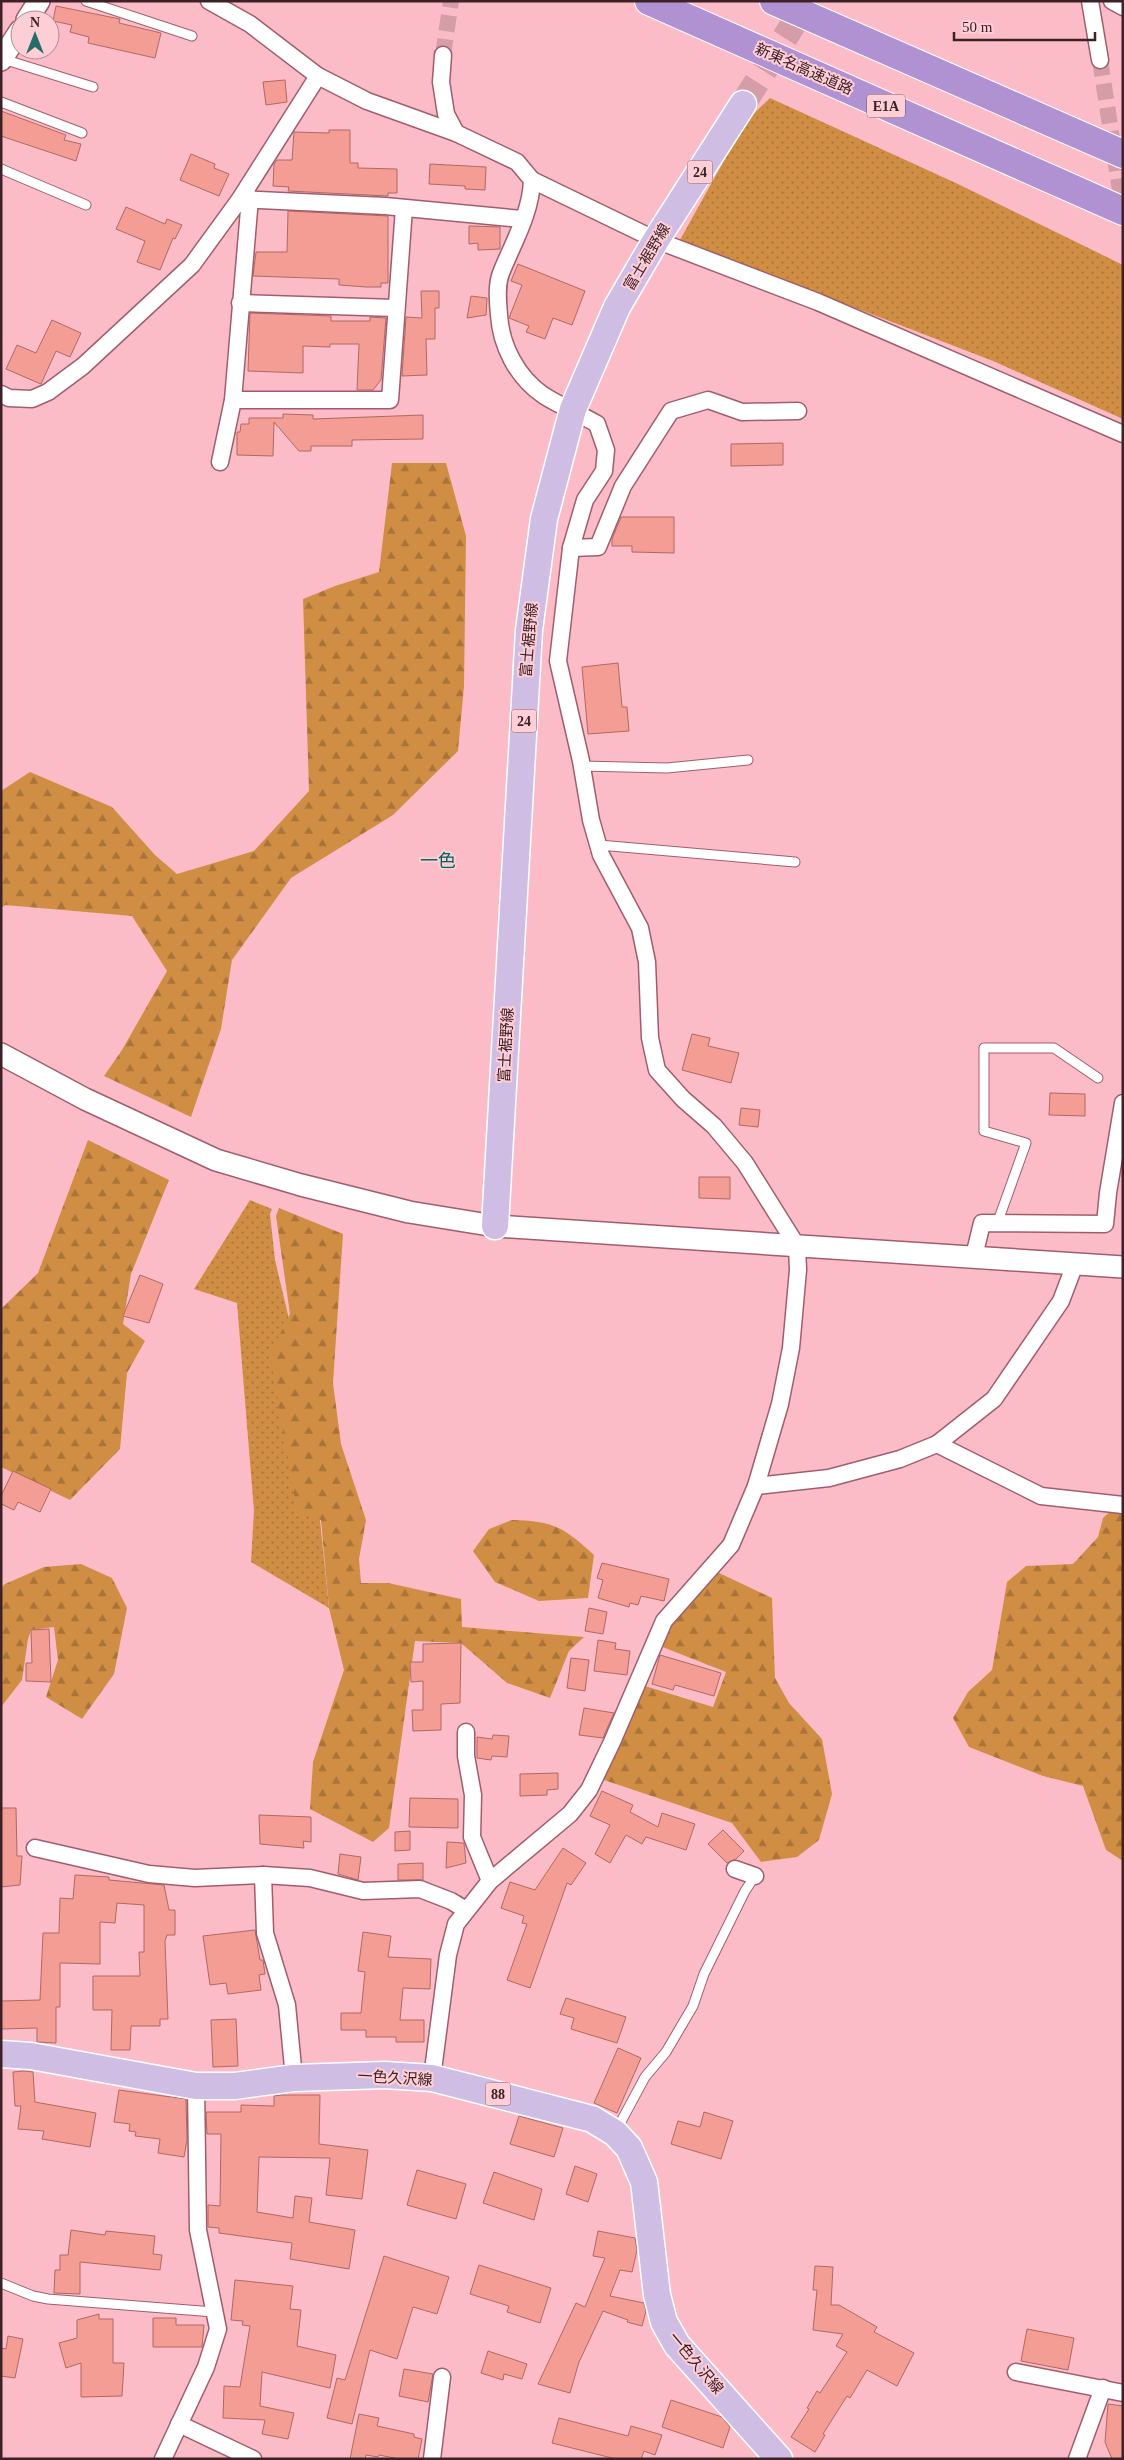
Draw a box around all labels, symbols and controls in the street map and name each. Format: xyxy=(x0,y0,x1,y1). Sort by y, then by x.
north arrow xyxy=(10,10,60,60)
scale bar xyxy=(954,10,1095,42)
text: N xyxy=(30,15,40,30)
text: 50 m xyxy=(962,19,993,35)
street label: 新東名高速道路 xyxy=(753,40,855,98)
road number: E1A xyxy=(867,94,905,118)
road number: 24 xyxy=(688,160,712,183)
street label: 富士裾野線 xyxy=(621,221,673,293)
street label: 富士裾野線 xyxy=(518,602,540,678)
road number: 24 xyxy=(512,709,536,732)
district label: 一色 xyxy=(420,851,456,871)
street label: 富士裾野線 xyxy=(496,1007,516,1083)
street label: 一色久沢線 xyxy=(357,2068,433,2088)
road number: 88 xyxy=(486,2082,510,2106)
street label: 一色久沢線 xyxy=(666,2329,726,2397)

